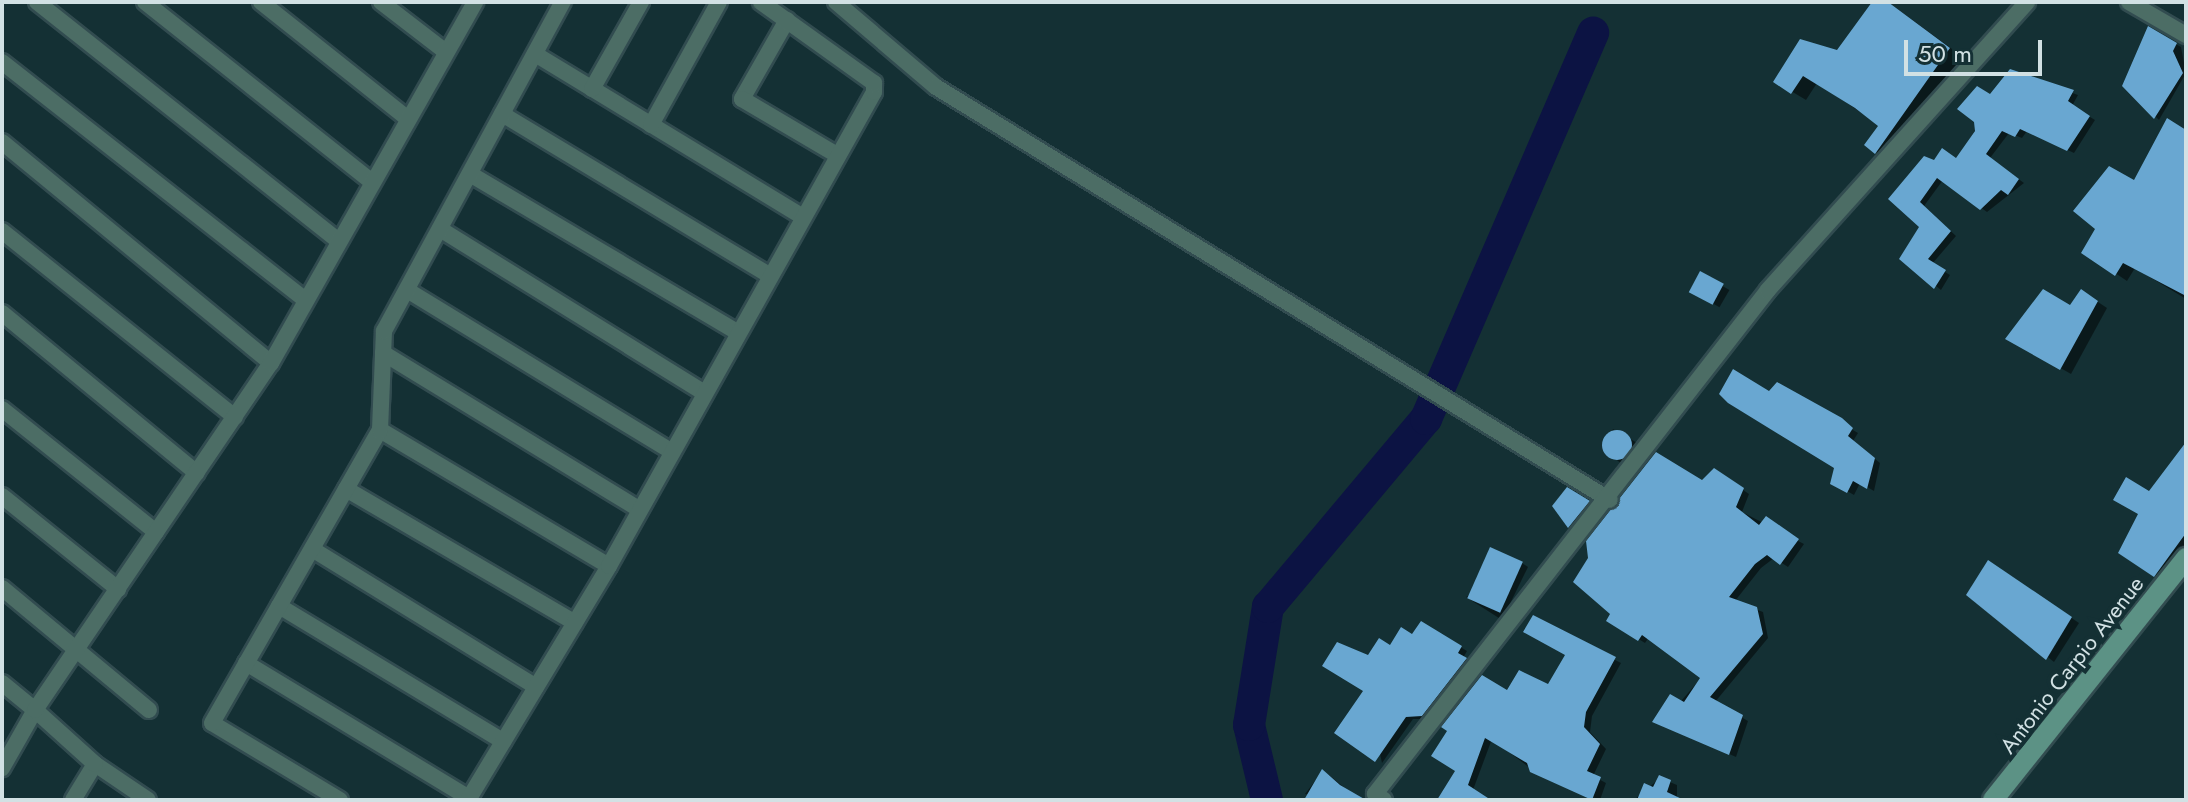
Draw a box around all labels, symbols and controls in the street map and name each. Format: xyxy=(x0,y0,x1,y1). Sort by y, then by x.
scale bar xyxy=(1908,24,2046,74)
text: 50 m xyxy=(1918,36,1972,71)
street label: Antonio Carpio Avenue xyxy=(1995,571,2149,759)

